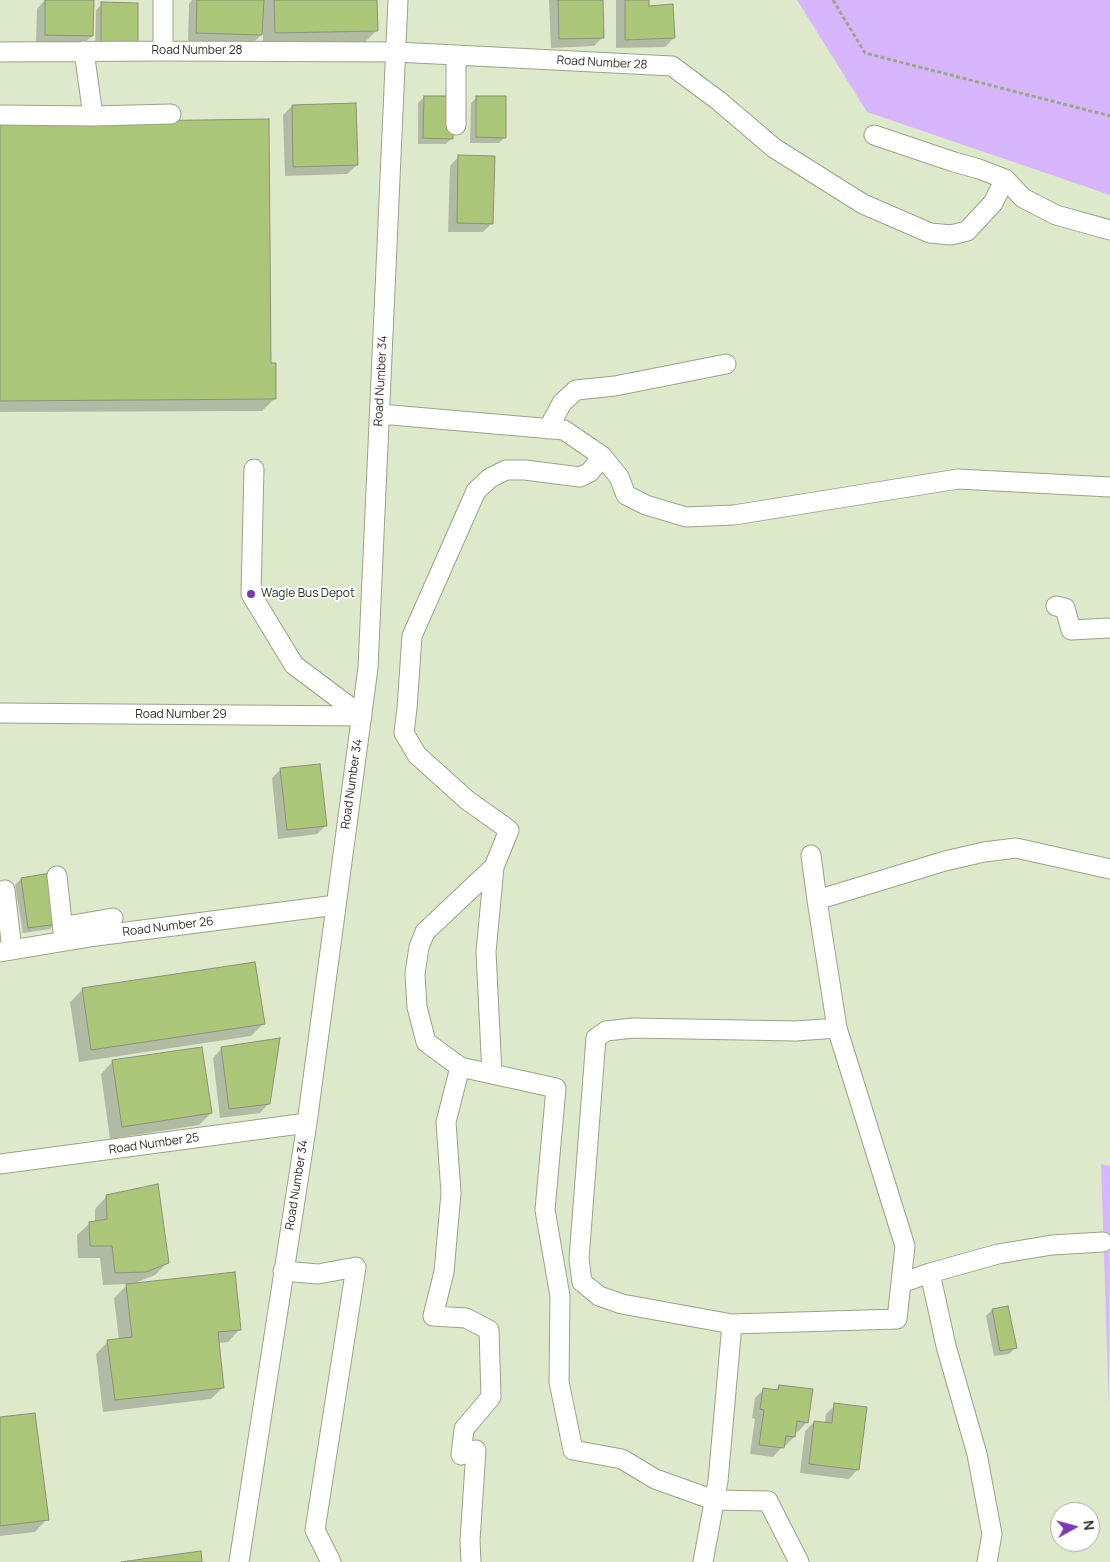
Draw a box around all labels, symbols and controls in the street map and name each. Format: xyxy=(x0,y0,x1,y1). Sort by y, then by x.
street label: Road Number 28 xyxy=(151,44,243,58)
street label: Road Number 28 xyxy=(556,53,648,73)
street label: Road Number 34 xyxy=(371,335,391,427)
place label: Wagle Bus Depot xyxy=(261,587,355,601)
marker: Wagle Bus Depot xyxy=(245,588,257,600)
street label: Road Number 29 xyxy=(135,708,227,722)
street label: Road Number 34 xyxy=(339,738,365,830)
street label: Road Number 26 xyxy=(122,914,214,940)
street label: Road Number 25 xyxy=(108,1131,200,1157)
street label: Road Number 34 xyxy=(283,1139,311,1231)
north arrow xyxy=(1050,1502,1100,1552)
text: N xyxy=(1079,1519,1099,1531)

